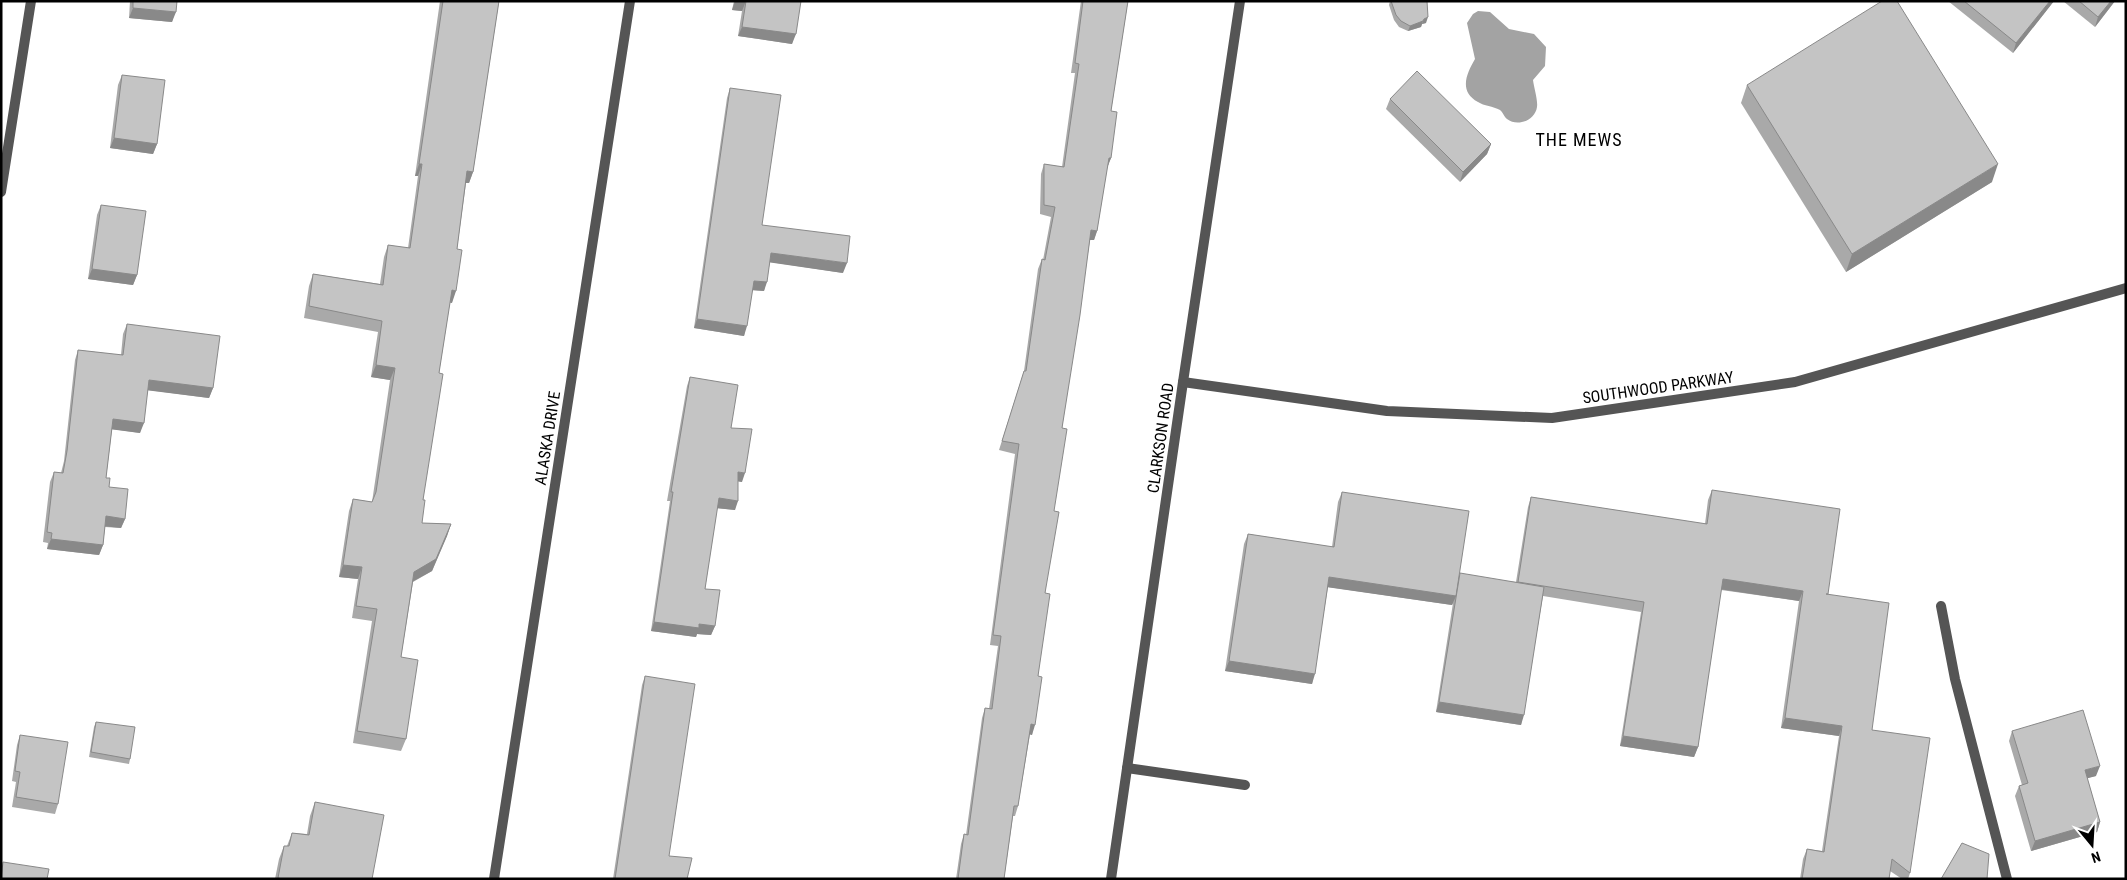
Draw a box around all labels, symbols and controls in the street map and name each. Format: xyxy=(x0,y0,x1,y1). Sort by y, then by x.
district label: THE MEWS xyxy=(1535,129,1623,150)
street label: SOUTHWOOD PARKWAY xyxy=(1581,367,1735,408)
street label: CLARKSON ROAD xyxy=(1143,382,1178,494)
street label: ALASKA DRIVE xyxy=(531,390,564,486)
north arrow xyxy=(2067,820,2117,870)
text: N xyxy=(2089,848,2103,866)

